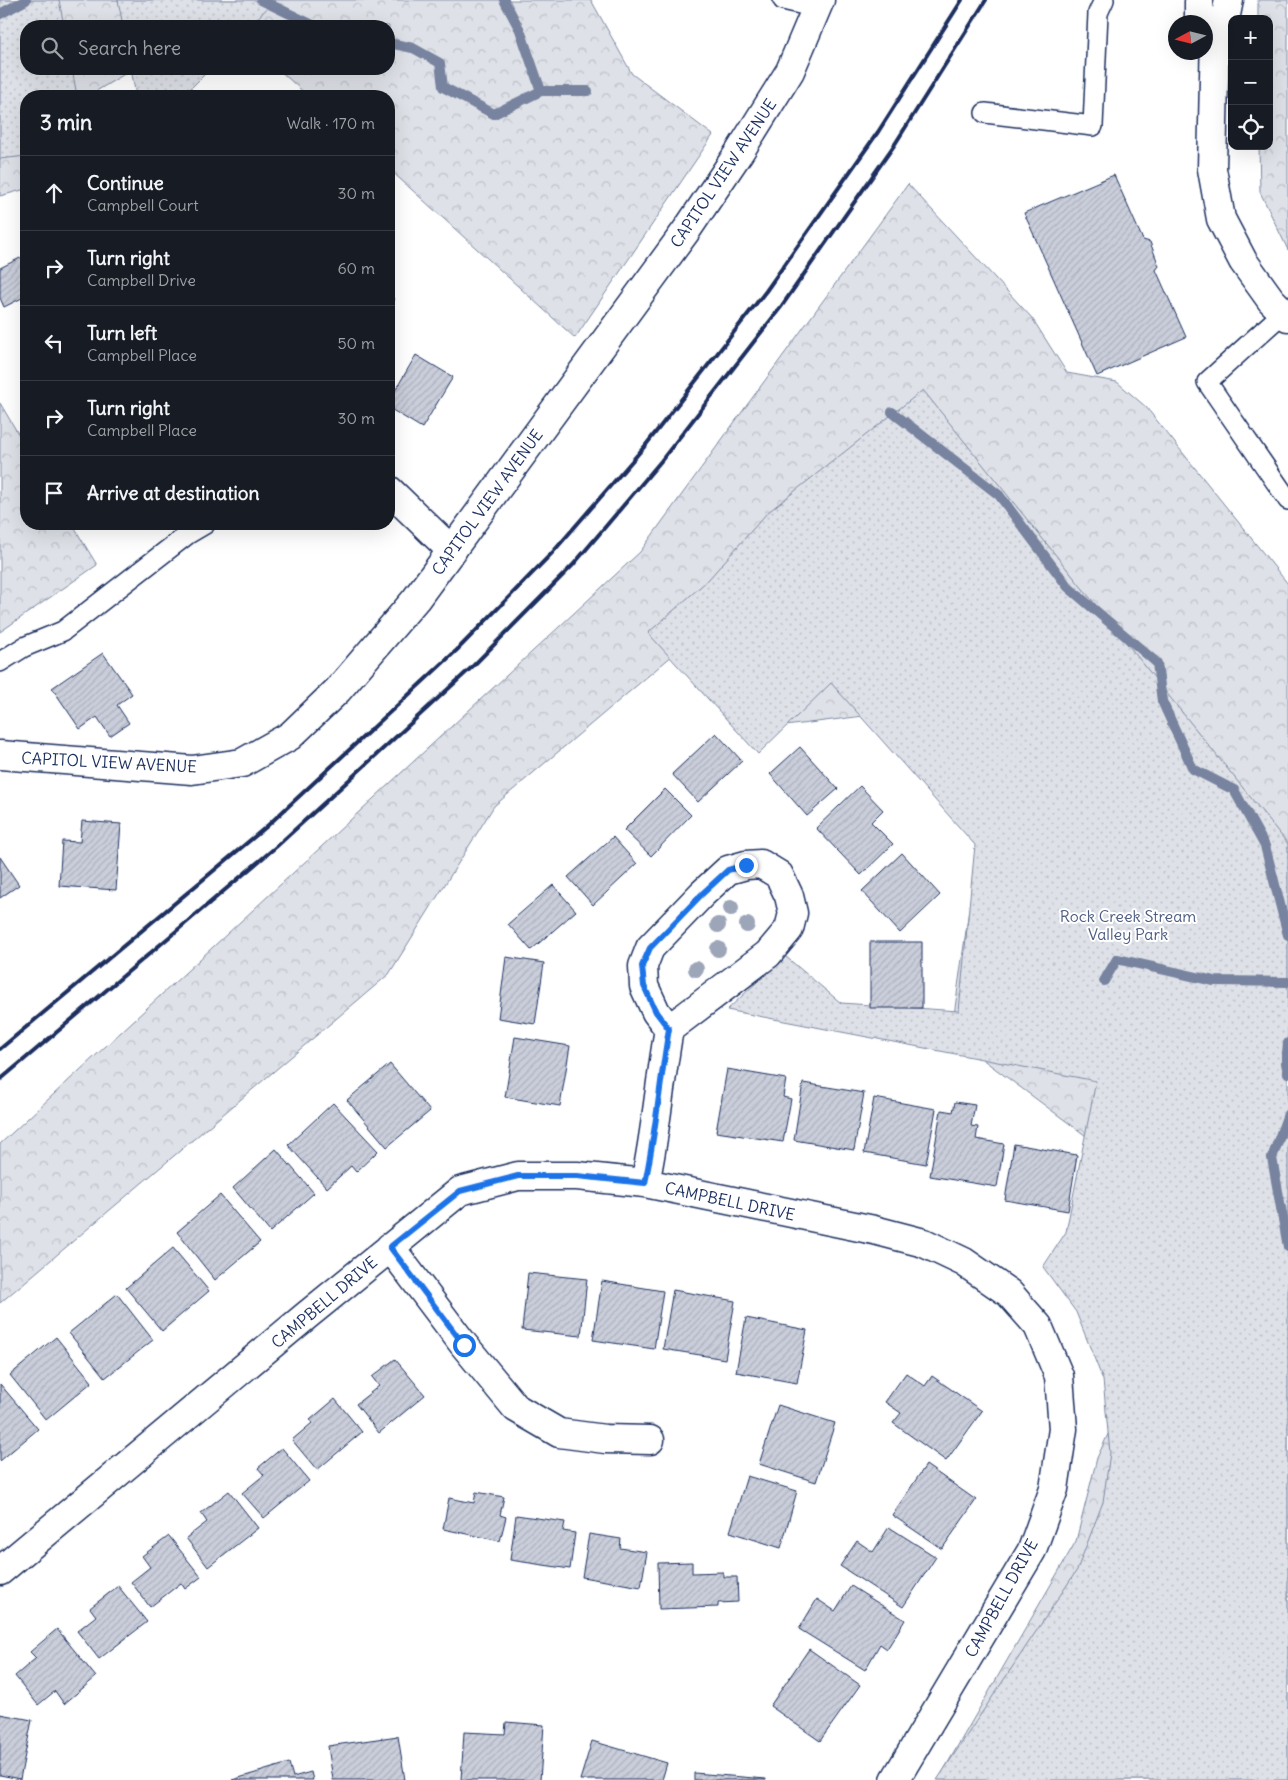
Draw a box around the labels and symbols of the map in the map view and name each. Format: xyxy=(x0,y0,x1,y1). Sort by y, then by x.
north arrow xyxy=(1168,15,1213,60)
street label: CAPITOL VIEW AVENUE xyxy=(666,95,780,251)
street label: CAPITOL VIEW AVENUE xyxy=(427,425,547,579)
street label: CAPITOL VIEW AVENUE xyxy=(21,747,197,777)
route end xyxy=(735,854,758,877)
park label: Rock Creek Stream Valley Park xyxy=(1060,906,1196,944)
street label: CAMPBELL DRIVE xyxy=(663,1177,797,1225)
street label: CAMPBELL DRIVE xyxy=(267,1252,381,1352)
route start xyxy=(453,1334,476,1357)
street label: CAMPBELL DRIVE xyxy=(960,1535,1042,1661)

